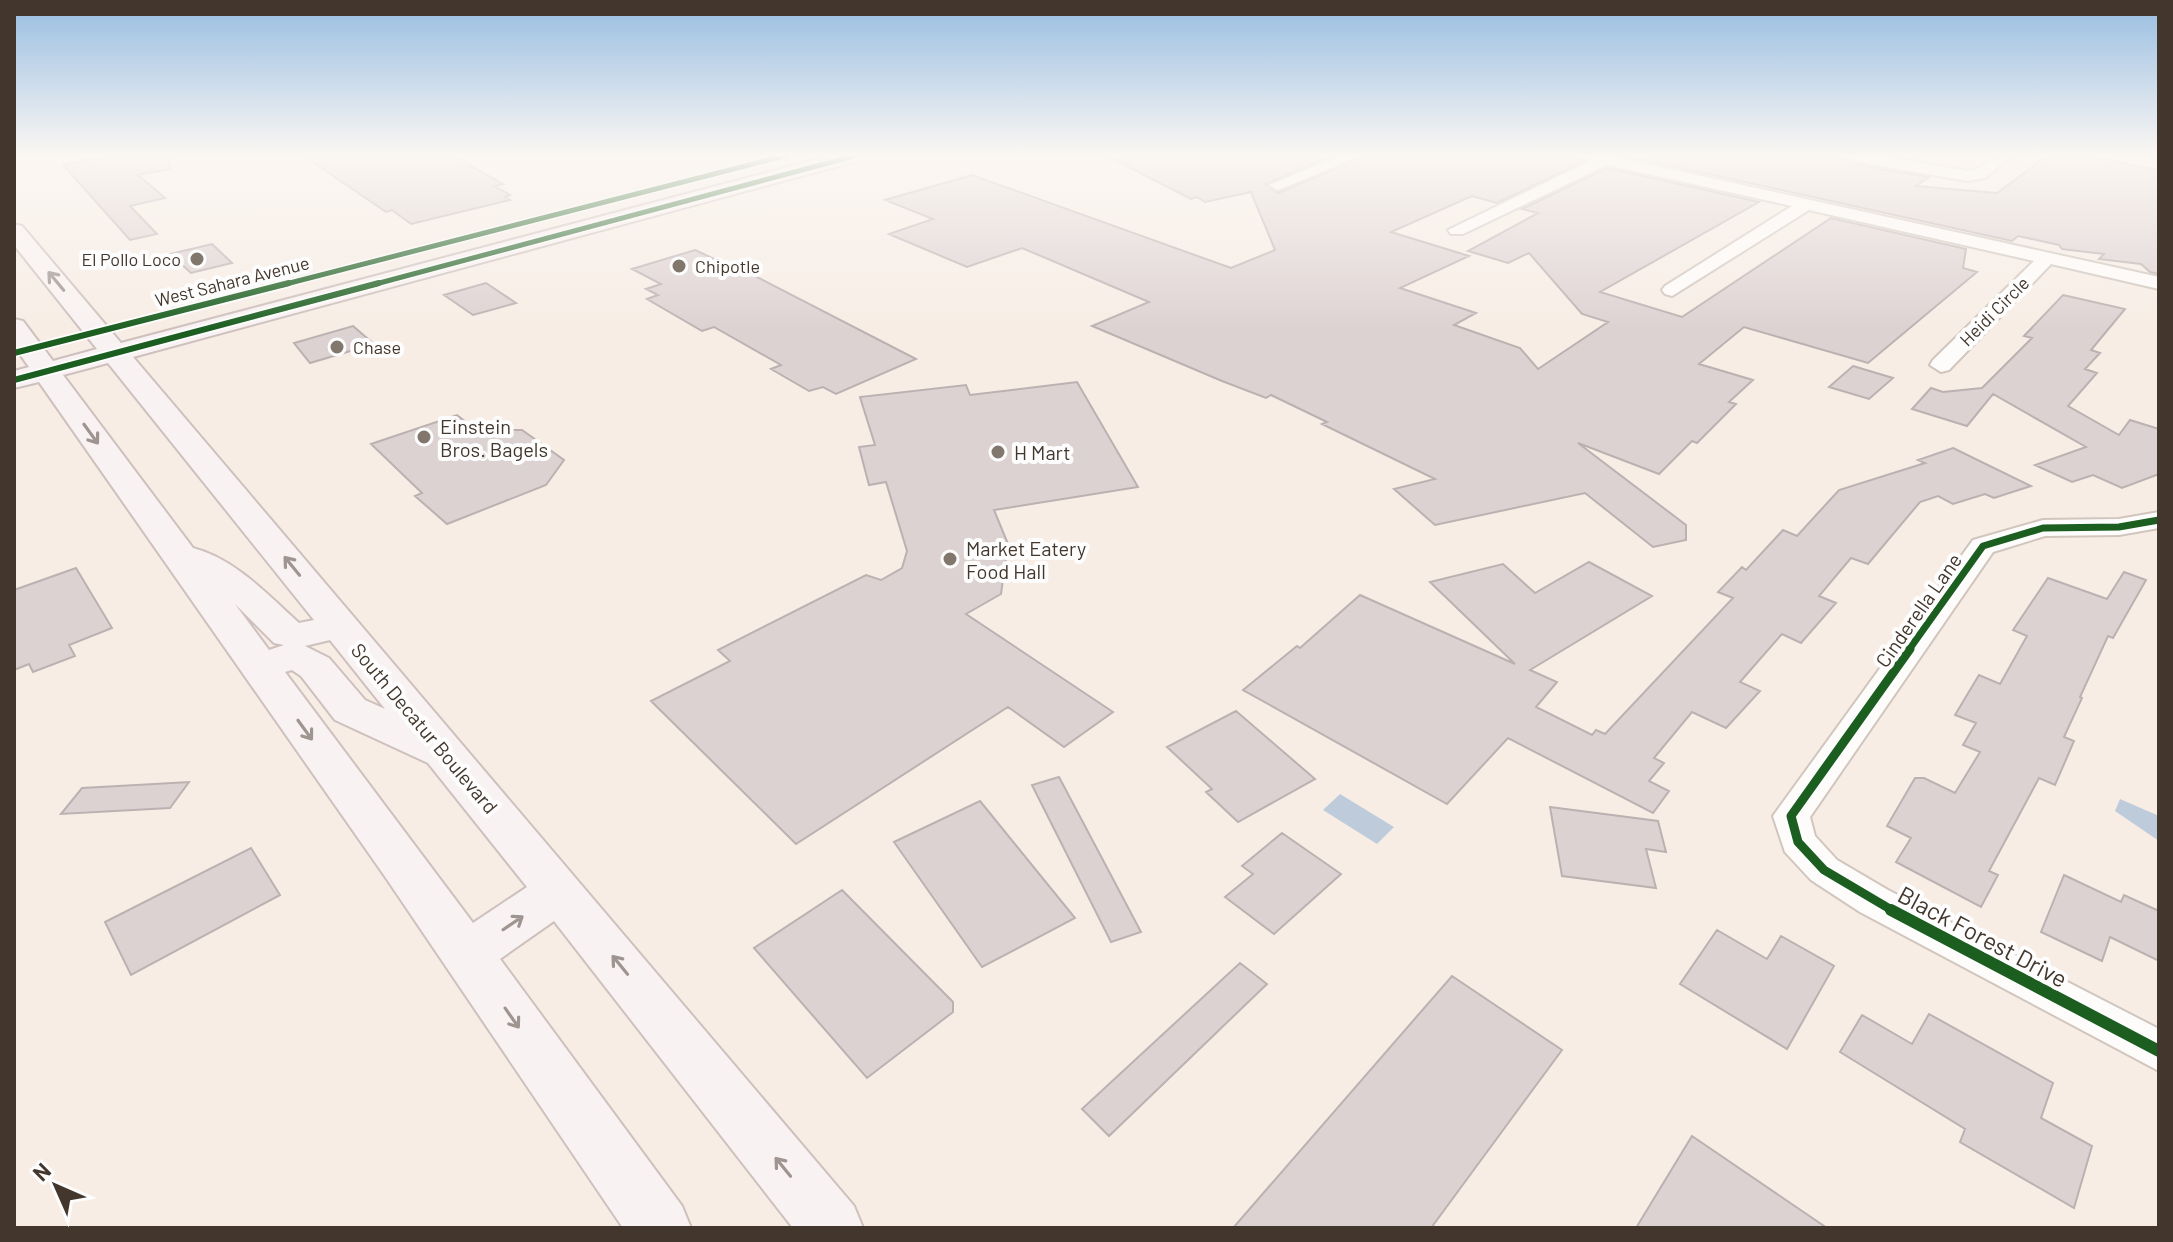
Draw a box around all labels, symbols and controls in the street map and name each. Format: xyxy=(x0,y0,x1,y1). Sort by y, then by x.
place label: El Pollo Loco xyxy=(81,248,181,270)
marker: El Pollo Loco xyxy=(188,250,206,268)
street label: West Sahara Avenue xyxy=(153,251,311,311)
place label: Chipotle xyxy=(695,255,760,277)
marker: Chipotle xyxy=(670,257,688,275)
one-way arrow xyxy=(47,271,64,292)
street label: Heidi Circle xyxy=(1955,272,2033,350)
place label: Chase xyxy=(353,336,401,358)
marker: Chase xyxy=(328,338,346,356)
place label: Einstein Bros. Bagels xyxy=(440,414,548,461)
one-way arrow xyxy=(83,423,99,445)
marker: Einstein Bros. Bagels xyxy=(415,428,433,446)
place label: H Mart xyxy=(1014,440,1070,464)
marker: H Mart xyxy=(989,443,1007,461)
place label: Market Eatery Food Hall xyxy=(966,536,1086,583)
street label: Cinderella Lane xyxy=(1870,548,1966,672)
marker: Market Eatery Food Hall xyxy=(941,550,959,568)
one-way arrow xyxy=(283,556,300,577)
street label: South Decatur Boulevard xyxy=(347,638,503,818)
one-way arrow xyxy=(297,719,314,740)
street label: Black Forest Drive xyxy=(1893,879,2073,993)
one-way arrow xyxy=(501,915,524,931)
one-way arrow xyxy=(611,955,629,976)
one-way arrow xyxy=(504,1007,520,1029)
north arrow xyxy=(16,1146,96,1226)
text: N xyxy=(27,1157,56,1186)
one-way arrow xyxy=(775,1157,792,1178)

